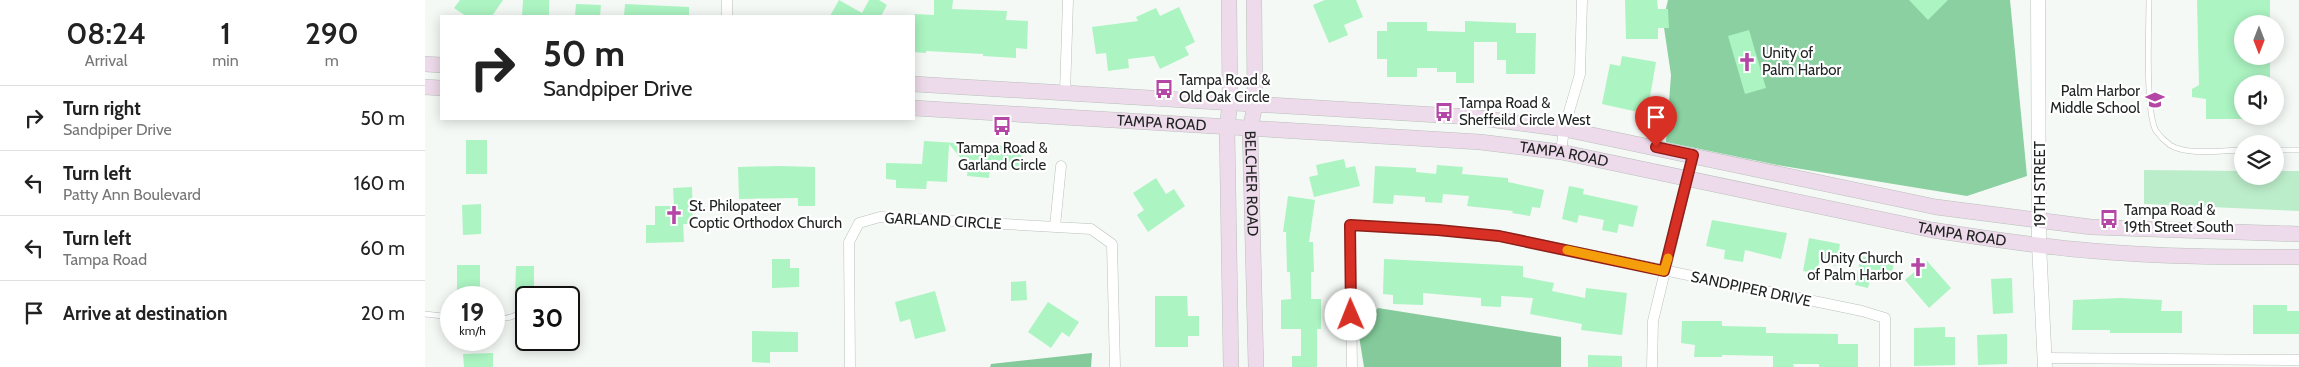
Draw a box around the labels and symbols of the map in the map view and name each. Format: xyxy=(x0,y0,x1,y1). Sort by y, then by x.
north arrow xyxy=(2234,15,2284,65)
place label: Unity of Palm Harbor xyxy=(1762,44,1842,79)
church icon: Unity of Palm Harbor xyxy=(1736,51,1758,73)
place label: Tampa Road & Old Oak Circle xyxy=(1179,71,1270,106)
bus stop icon: Tampa Road & Old Oak Circle xyxy=(1153,78,1175,100)
place label: Palm Harbor Middle School xyxy=(2050,82,2140,117)
school or university icon: Palm Harbor Middle School xyxy=(2144,89,2166,111)
place label: Tampa Road & Sheffeild Circle West xyxy=(1459,94,1591,129)
pin xyxy=(1635,96,1677,147)
bus stop icon: Tampa Road & Sheffeild Circle West xyxy=(1433,101,1455,123)
street label: TAMPA ROAD xyxy=(1116,111,1207,135)
bus stop icon: Tampa Road & Garland Circle xyxy=(991,115,1013,137)
street label: BELCHER ROAD xyxy=(1241,130,1262,237)
street label: TAMPA ROAD xyxy=(1519,138,1610,171)
place label: Tampa Road & Garland Circle xyxy=(956,139,1048,174)
street label: 19TH STREET xyxy=(2031,141,2049,227)
place label: St. Philopateer Coptic Orthodox Church xyxy=(689,197,842,232)
place label: Tampa Road & 19th Street South xyxy=(2124,201,2234,236)
church icon: St. Philopateer Coptic Orthodox Church xyxy=(663,204,685,226)
bus stop icon: Tampa Road & 19th Street South xyxy=(2098,208,2120,230)
street label: GARLAND CIRCLE xyxy=(884,209,1002,233)
street label: TAMPA ROAD xyxy=(1916,218,2008,250)
place label: Unity Church of Palm Harbor xyxy=(1807,249,1903,284)
church icon: Unity Church of Palm Harbor xyxy=(1907,256,1929,278)
street label: SANDPIPER DRIVE xyxy=(1689,267,1813,311)
speed limit sign: 30 xyxy=(515,286,580,351)
position arrow xyxy=(1324,288,1376,340)

